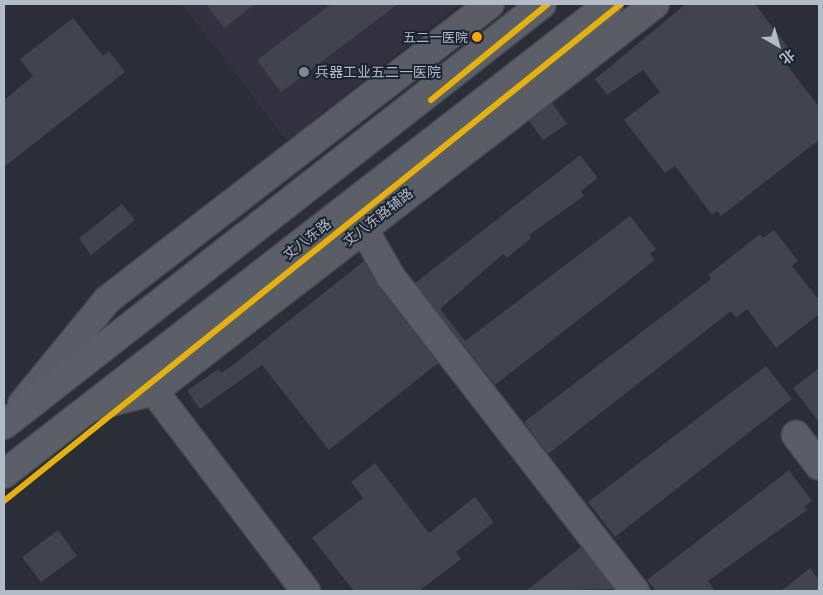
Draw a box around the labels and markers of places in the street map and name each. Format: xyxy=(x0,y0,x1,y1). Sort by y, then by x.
place label: 五二一医院 xyxy=(403,29,468,45)
marker: 五二一医院 xyxy=(472,32,482,42)
place label: 兵器工业五二一医院 xyxy=(315,64,441,80)
marker: 兵器工业五二一医院 xyxy=(297,65,311,79)

